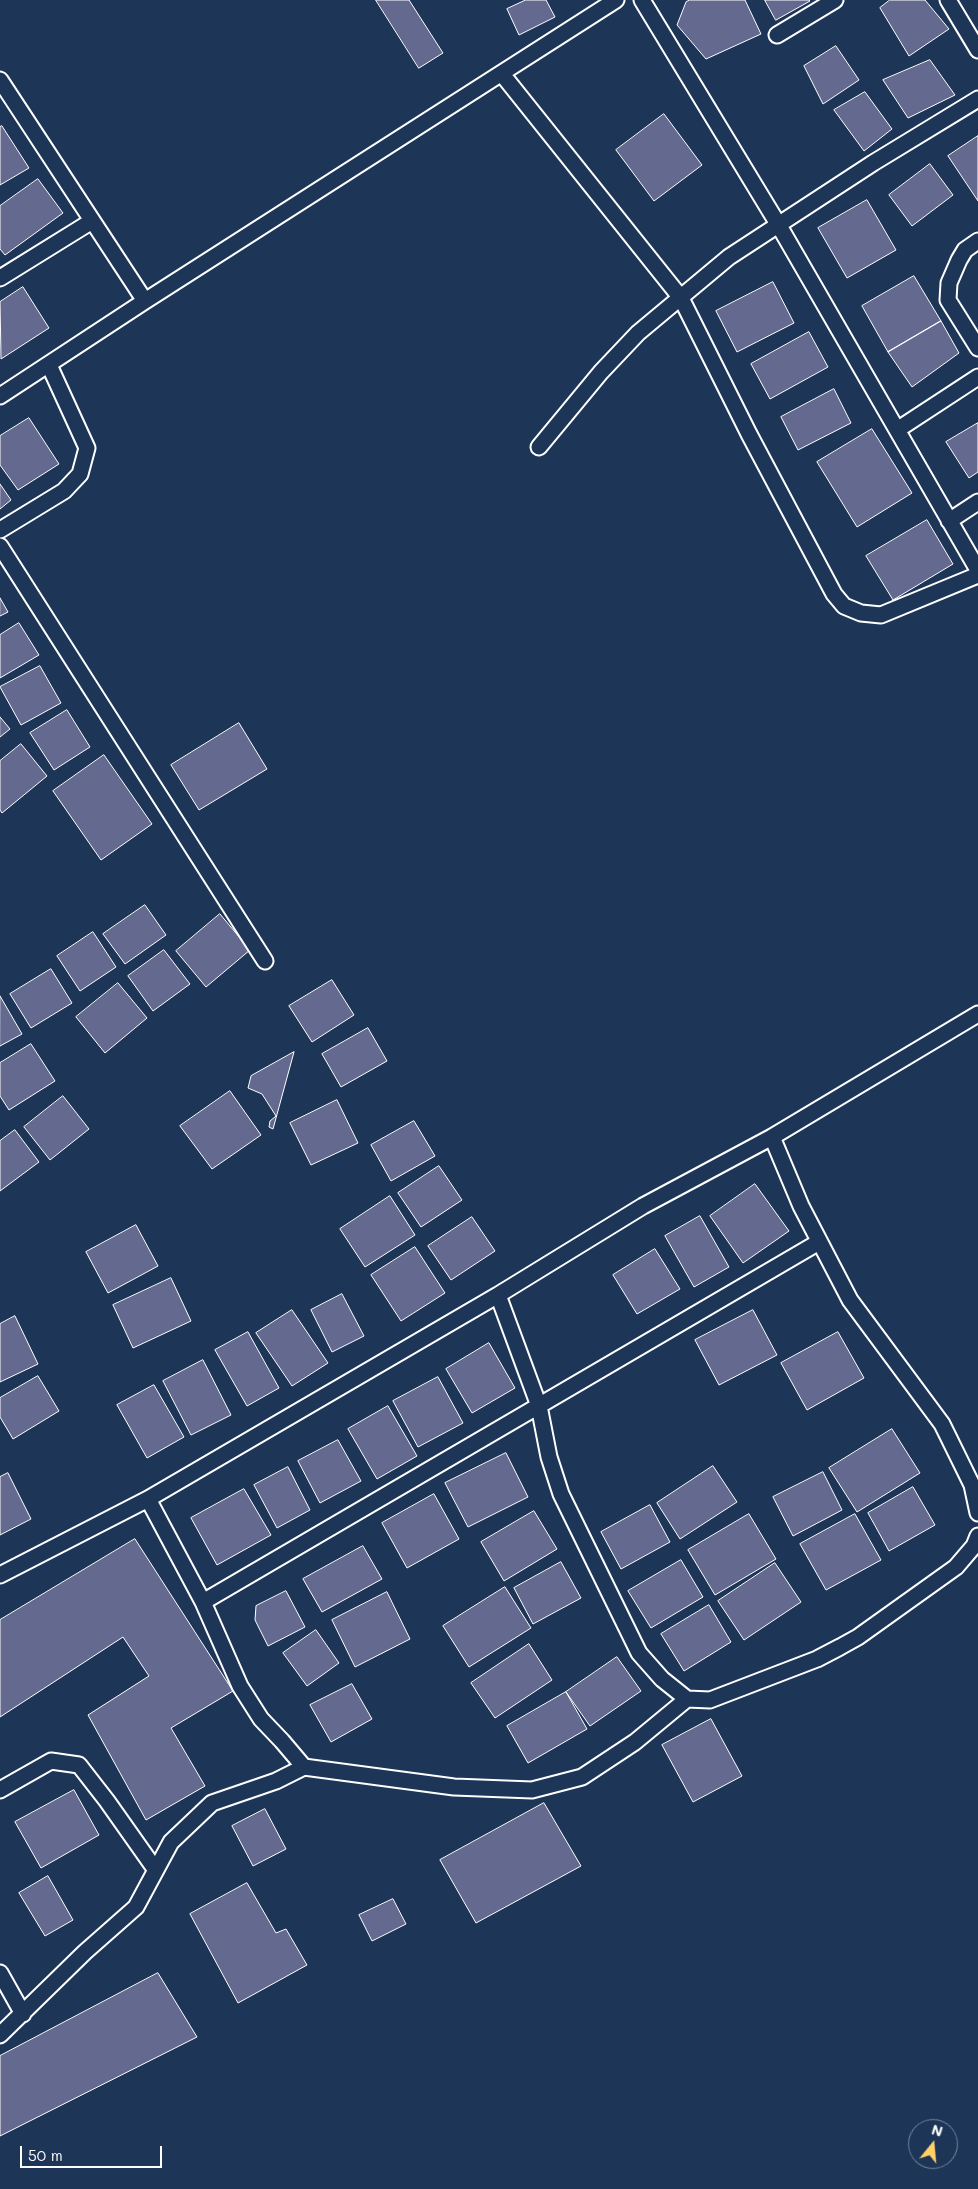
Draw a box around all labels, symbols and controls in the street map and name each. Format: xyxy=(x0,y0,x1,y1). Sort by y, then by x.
north arrow xyxy=(908,2119,958,2169)
text: N xyxy=(929,2119,945,2141)
scale bar xyxy=(22,2136,165,2168)
text: 50 m xyxy=(28,2145,63,2165)

